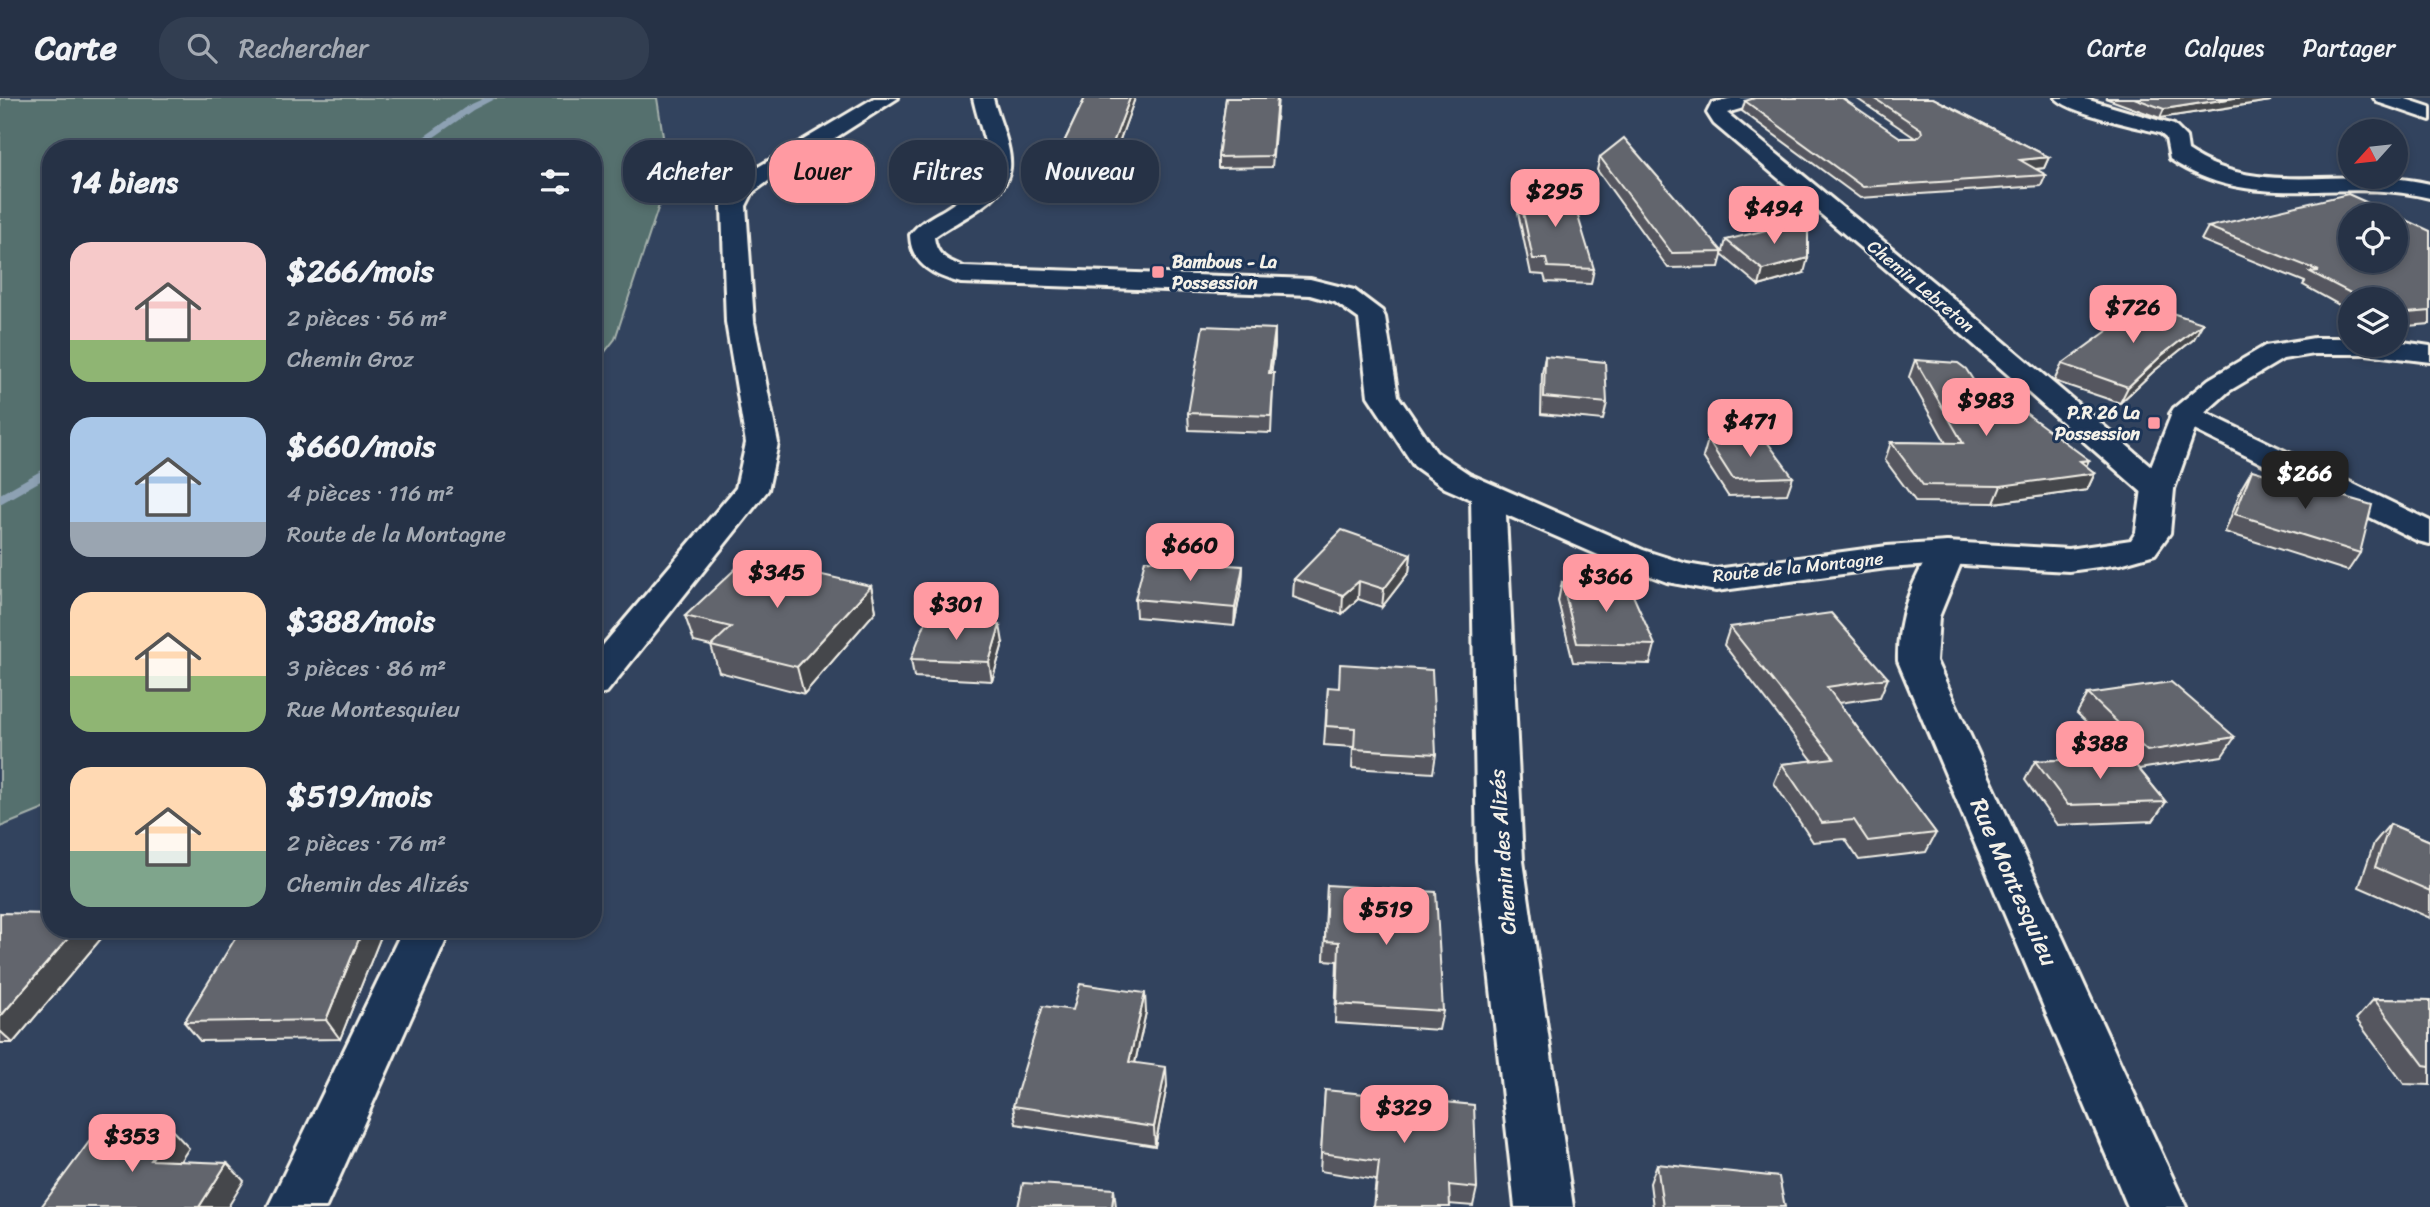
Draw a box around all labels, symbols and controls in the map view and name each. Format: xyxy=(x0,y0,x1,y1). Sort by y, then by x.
search box xyxy=(159,17,649,80)
text: Carte xyxy=(35,19,117,77)
text: Rechercher xyxy=(239,25,369,71)
text: Carte xyxy=(2087,27,2147,69)
text: Calques xyxy=(2185,27,2264,69)
text: Partager xyxy=(2302,27,2395,69)
icon: search xyxy=(183,29,221,67)
north arrow xyxy=(2338,119,2408,189)
map controls xyxy=(2338,119,2408,357)
chip: Acheter xyxy=(623,140,755,203)
chip: Louer xyxy=(769,140,875,203)
chip: Filtres xyxy=(889,140,1007,203)
chip: Nouveau xyxy=(1021,140,1159,203)
text: 14 biens xyxy=(70,155,178,209)
icon: filters xyxy=(536,163,574,201)
pin: $295 xyxy=(1514,170,1596,229)
text: $295 xyxy=(1527,171,1583,212)
pin: $494 xyxy=(1733,186,1815,246)
text: $494 xyxy=(1745,188,1803,229)
button: locate xyxy=(2338,203,2408,273)
street label: Chemin Lebreton xyxy=(1860,231,1982,341)
text: $266/mois xyxy=(287,244,434,298)
place label: Bambous - La Possession xyxy=(1172,246,1277,299)
marker: Bambous - La Possession xyxy=(1150,264,1166,280)
icon: home xyxy=(126,270,210,354)
pin: $726 xyxy=(2092,286,2174,345)
text: $726 xyxy=(2106,287,2160,328)
button: layers xyxy=(2338,287,2408,357)
text: 2 pièces · 56 m² xyxy=(287,298,447,339)
text: Chemin Groz xyxy=(287,339,414,380)
pin: $983 xyxy=(1945,378,2027,438)
text: $983 xyxy=(1958,380,2014,421)
place label: P.R 26 La Possession xyxy=(2055,397,2140,450)
pin: $471 xyxy=(1709,400,1791,459)
text: $471 xyxy=(1724,401,1776,442)
marker: P.R 26 La Possession xyxy=(2146,415,2162,431)
text: $660/mois xyxy=(287,419,435,473)
icon: home xyxy=(126,445,210,529)
pin: $266 xyxy=(2264,452,2346,511)
text: $266 xyxy=(2278,453,2332,494)
text: 4 pièces · 116 m² xyxy=(287,473,454,514)
text: Route de la Montagne xyxy=(287,514,506,555)
pin: $660 xyxy=(1149,524,1231,583)
text: $660 xyxy=(1162,525,1218,566)
street label: Route de la Montagne xyxy=(1711,542,1885,592)
pin: $345 xyxy=(736,550,818,610)
text: $345 xyxy=(749,552,805,593)
pin: $366 xyxy=(1565,554,1647,614)
text: $366 xyxy=(1579,556,1633,597)
pin: $301 xyxy=(915,582,997,642)
text: $301 xyxy=(930,584,982,625)
text: $388/mois xyxy=(287,594,435,648)
icon: home xyxy=(126,620,210,704)
text: 3 pièces · 86 m² xyxy=(287,648,446,689)
text: Rue Montesquieu xyxy=(287,689,460,730)
pin: $388 xyxy=(2059,722,2141,781)
text: $388 xyxy=(2072,723,2128,764)
street label: Chemin des Alizés xyxy=(1478,768,1528,936)
text: $519/mois xyxy=(287,769,432,823)
street label: Rue Montesquieu xyxy=(1958,791,2070,973)
icon: home xyxy=(126,795,210,879)
text: 2 pièces · 76 m² xyxy=(287,823,446,864)
text: Chemin des Alizés xyxy=(287,864,469,905)
pin: $519 xyxy=(1345,888,1427,947)
text: $519 xyxy=(1359,889,1413,930)
pin: $329 xyxy=(1363,1086,1445,1145)
text: $329 xyxy=(1376,1087,1432,1128)
pin: $353 xyxy=(91,1114,173,1174)
text: $353 xyxy=(105,1116,159,1157)

